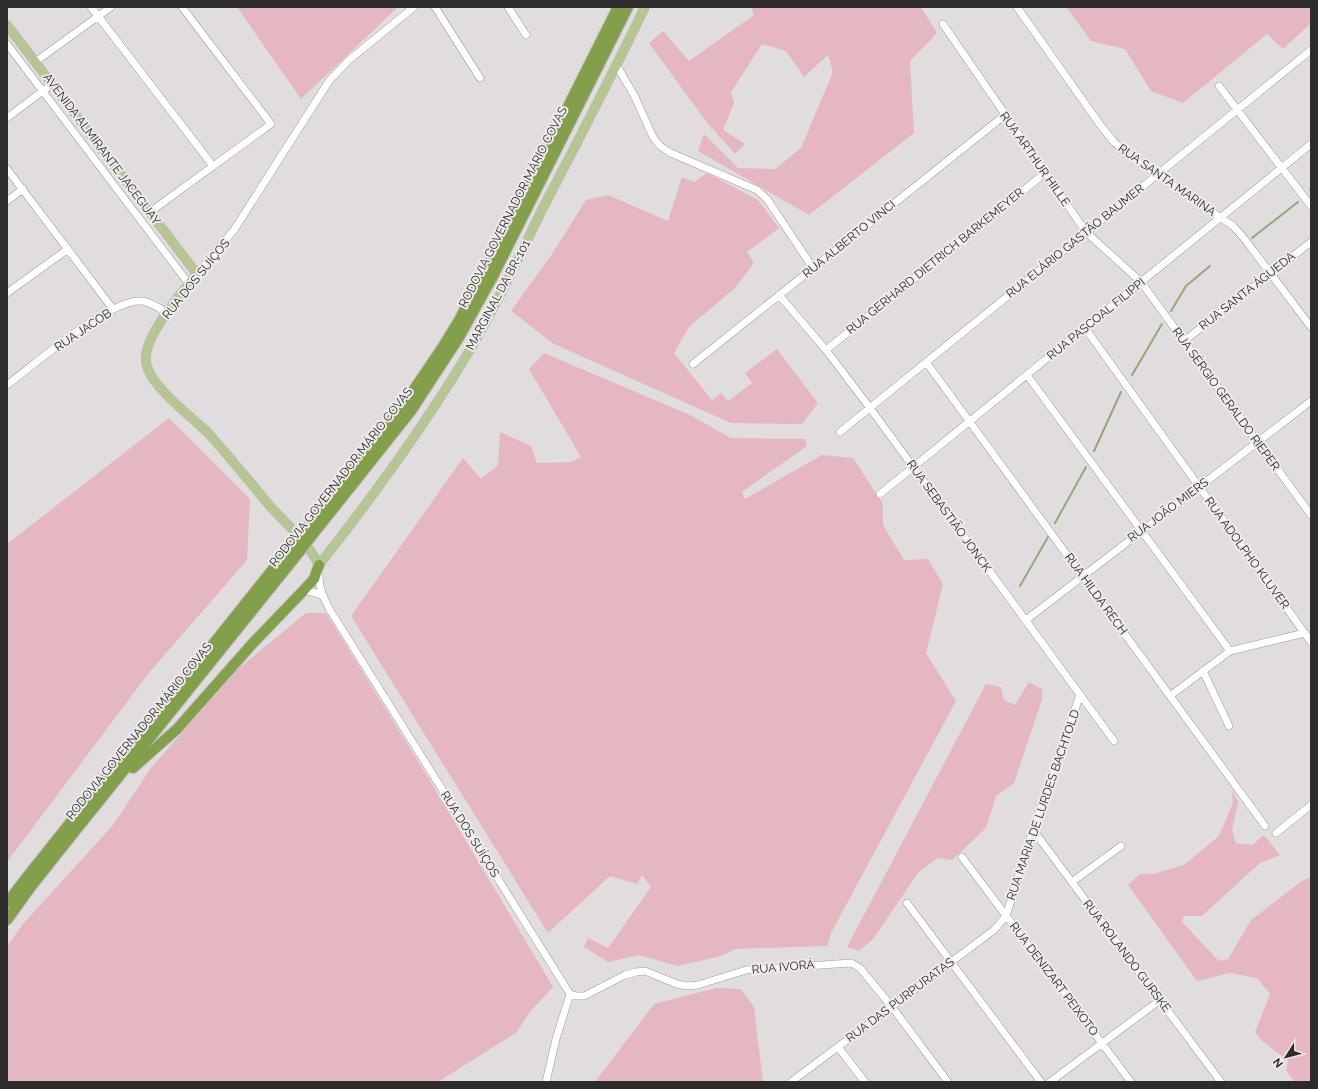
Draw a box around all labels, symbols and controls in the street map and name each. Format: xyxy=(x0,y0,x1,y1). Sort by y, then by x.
street label: AVENIDA ALMIRANTE JACEGUAY xyxy=(40,71,164,228)
street label: RODOVIA GOVERNADOR MÁRIO COVAS xyxy=(456,104,570,310)
street label: RUA ARTHUR HILLE xyxy=(997,109,1073,209)
street label: RUA SANTA MARINA xyxy=(1115,141,1219,219)
street label: RUA ELÁRIO GASTÃO BAUMER xyxy=(1003,181,1147,301)
street label: RUA GERHARD DIETRICH BARKEMEYER xyxy=(843,185,1027,337)
street label: RUA ALBERTO VINCI xyxy=(800,197,898,281)
street label: RUA DOS SUÍÇOS xyxy=(159,236,233,322)
street label: MARGINAL DA BR-101 xyxy=(463,238,533,352)
street label: RUA SANTA ÁGUEDA xyxy=(1196,249,1298,333)
street label: RUA PASCOAL FILIPPI xyxy=(1044,275,1148,363)
street label: RUA JACOB xyxy=(52,306,114,354)
street label: RUA SÉRGIO GERALDO RIEPER xyxy=(1169,325,1283,473)
street label: RODOVIA GOVERNADOR MÁRIO COVAS xyxy=(267,385,415,569)
street label: RUA SEBASTIÃO JONCK xyxy=(904,457,994,575)
street label: RUA JOÃO MIERS xyxy=(1125,475,1211,545)
street label: RUA ADOLPHO KLUVER xyxy=(1202,494,1292,612)
street label: RUA HILDA RECH xyxy=(1062,551,1130,637)
street label: RODOVIA GOVERNADOR MÁRIO COVAS xyxy=(63,640,215,822)
street label: RUA MARIA DE LURDES BACHTOLD xyxy=(1004,708,1082,902)
street label: RUA DOS SUÍÇOS xyxy=(438,788,502,880)
street label: RUA ROLANDO GURSKE xyxy=(1080,897,1174,1015)
street label: RUA DENIZART PEIXOTO xyxy=(1007,919,1101,1039)
street label: RUA DAS PURPURATAS xyxy=(843,955,957,1045)
street label: RUA IVORÁ xyxy=(751,957,815,977)
north arrow xyxy=(1266,1037,1306,1077)
text: N xyxy=(1271,1055,1286,1070)

